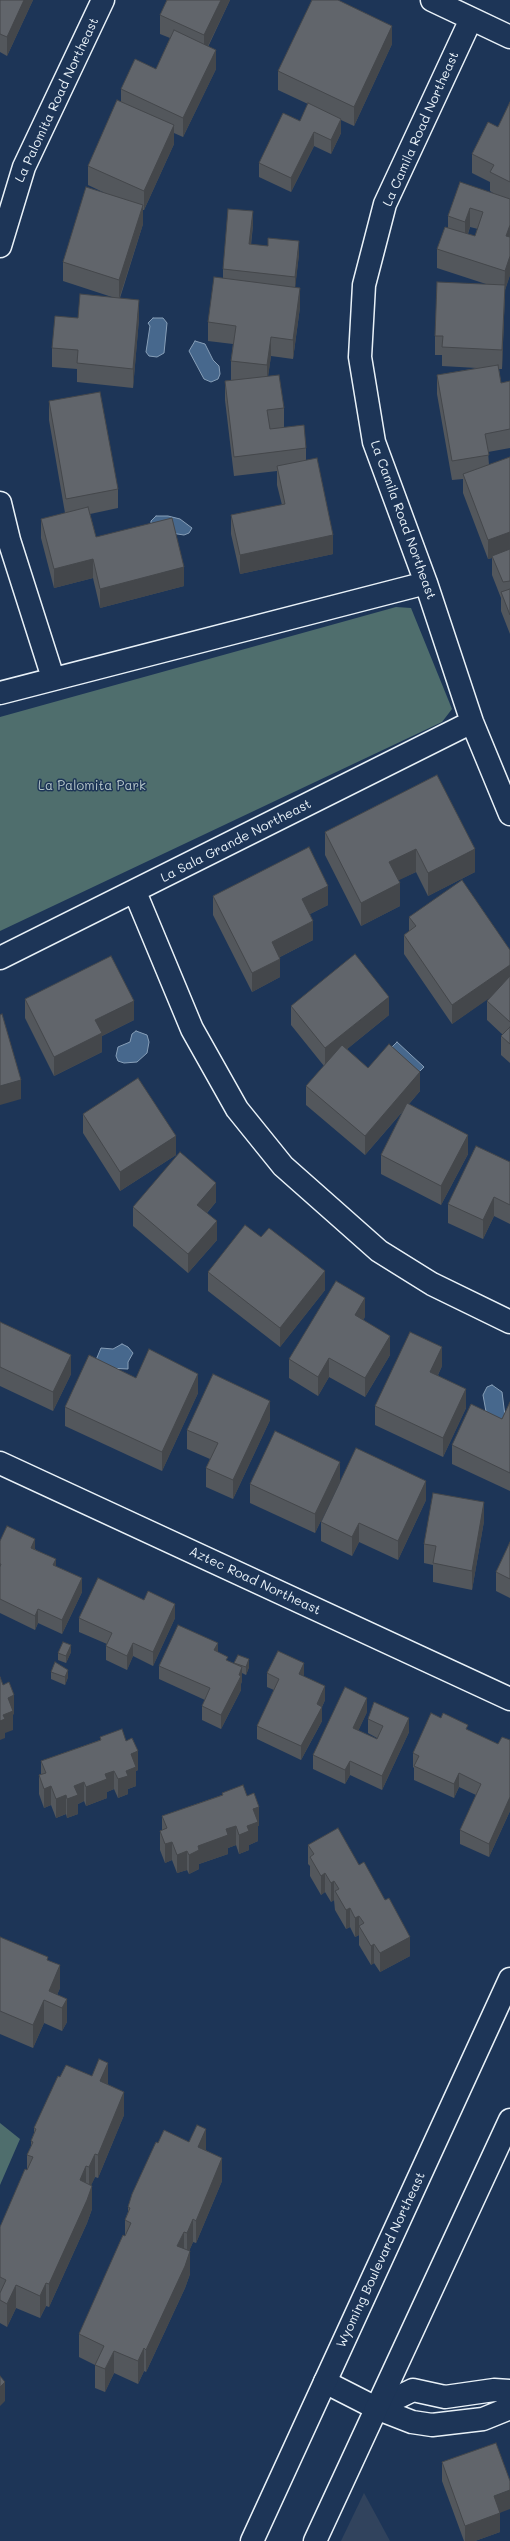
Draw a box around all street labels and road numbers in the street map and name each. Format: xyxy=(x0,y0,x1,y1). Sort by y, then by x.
street label: La Palomita Road Northeast xyxy=(12,15,102,185)
street label: La Camila Road Northeast xyxy=(380,49,462,209)
street label: La Camila Road Northeast xyxy=(367,438,439,602)
street label: La Sala Grande Northeast xyxy=(158,796,314,886)
street label: Aztec Road Northeast xyxy=(187,1544,323,1618)
street label: Wyoming Boulevard Northeast xyxy=(333,2170,429,2350)

